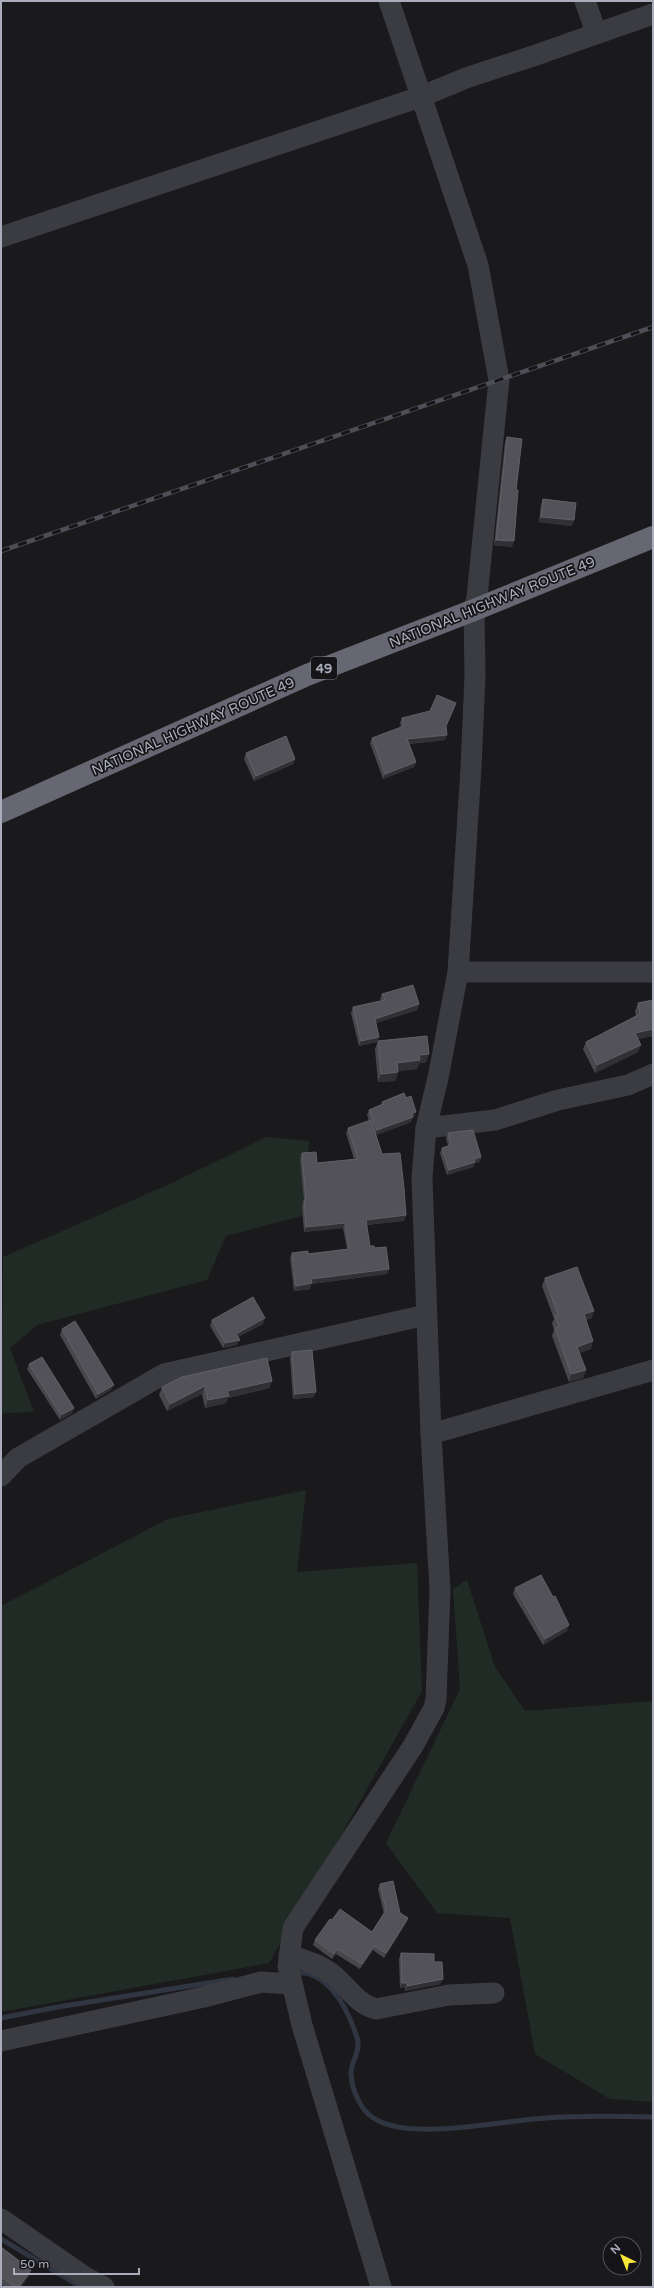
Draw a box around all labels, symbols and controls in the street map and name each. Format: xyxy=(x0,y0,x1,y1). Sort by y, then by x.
street label: NATIONAL HIGHWAY ROUTE 49 xyxy=(387,553,598,652)
road number: 49 xyxy=(311,657,337,679)
street label: NATIONAL HIGHWAY ROUTE 49 xyxy=(89,674,298,779)
north arrow xyxy=(602,2236,642,2276)
text: N xyxy=(608,2241,623,2257)
scale bar xyxy=(14,2250,139,2276)
text: 50 m xyxy=(20,2257,49,2271)

